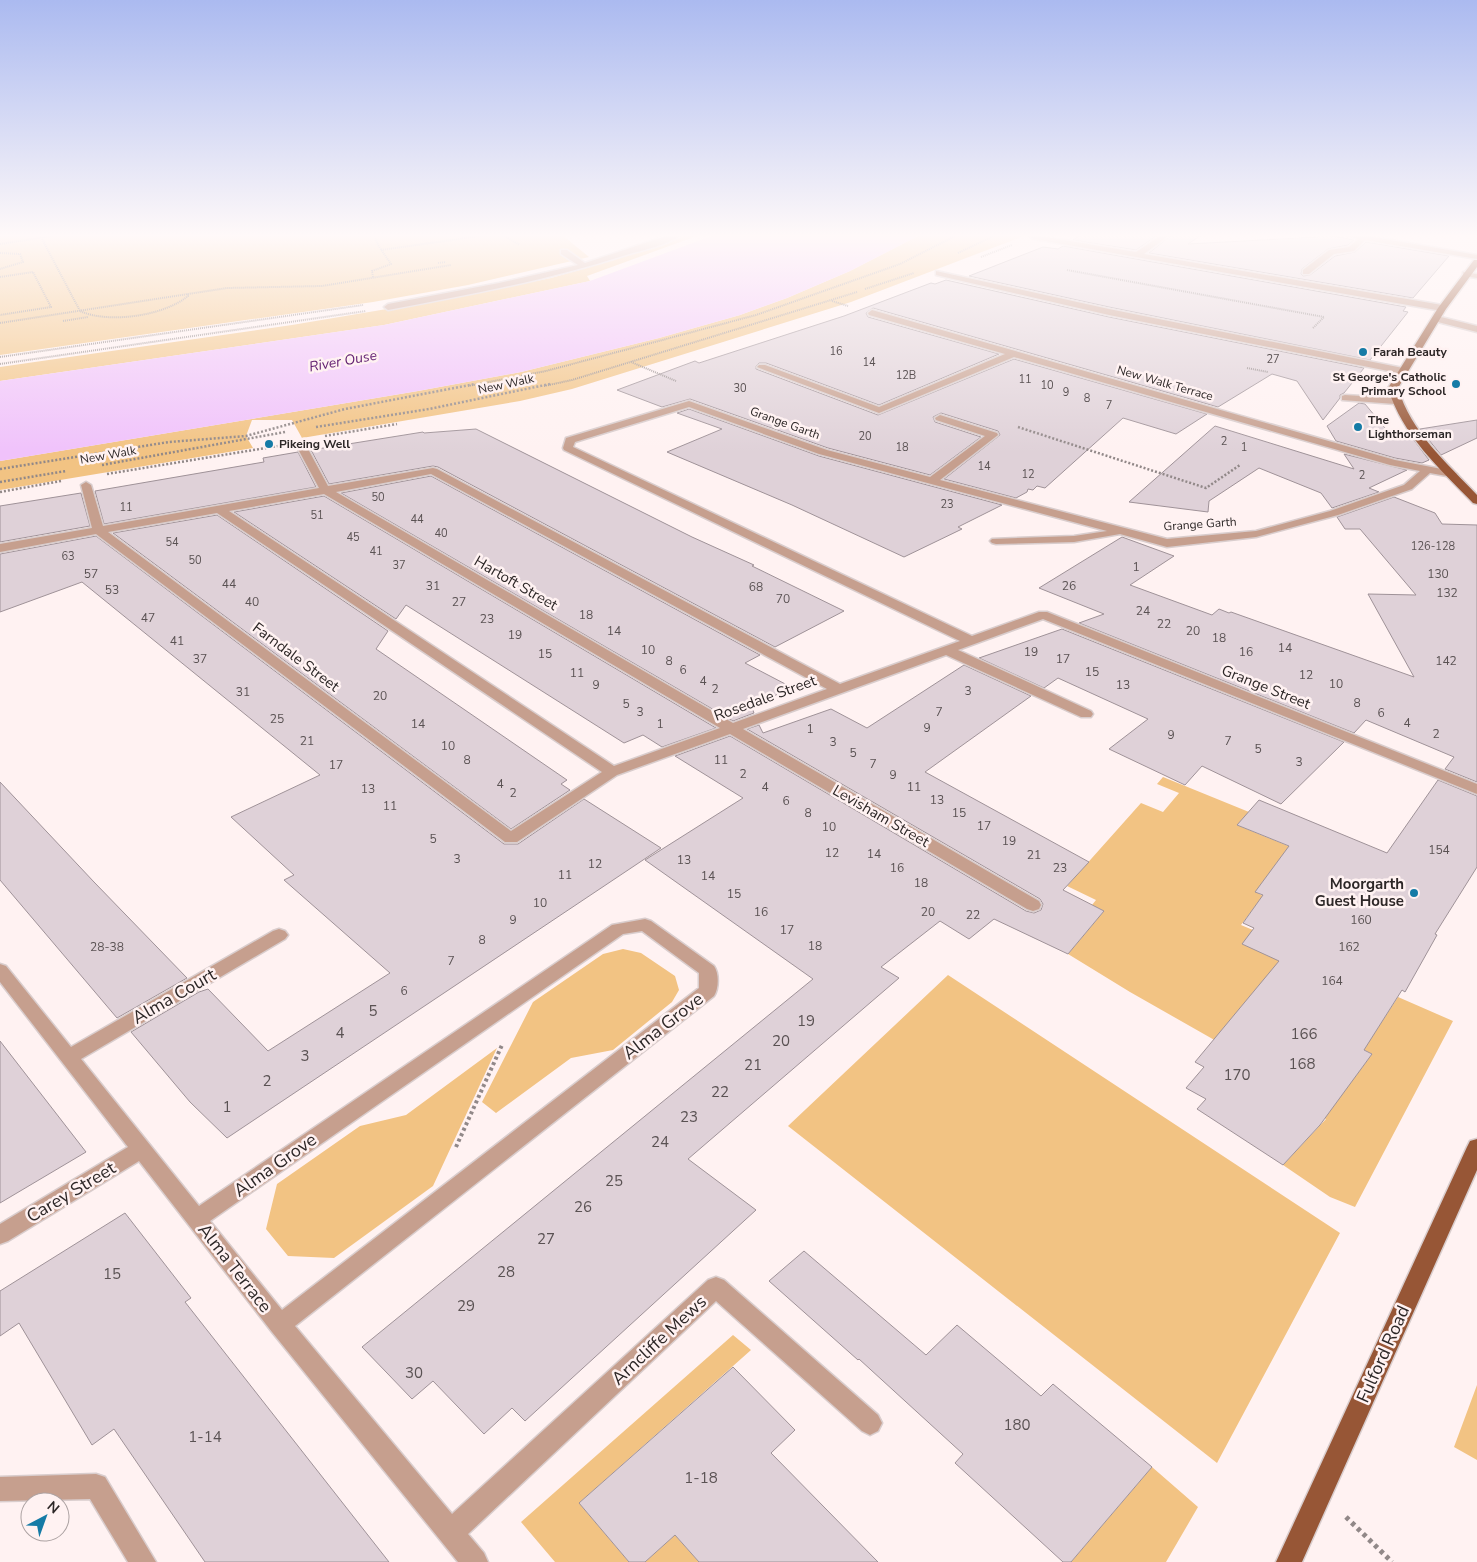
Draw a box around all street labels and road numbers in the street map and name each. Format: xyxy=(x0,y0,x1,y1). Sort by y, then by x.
street label: New Walk Terrace xyxy=(1115,362,1215,404)
street label: New Walk xyxy=(477,370,536,398)
street label: Grange Garth xyxy=(748,403,822,443)
street label: New Walk xyxy=(79,442,138,468)
street label: Grange Garth xyxy=(1163,513,1237,535)
street label: Hartoft Street xyxy=(471,551,562,615)
street label: Farndale Street xyxy=(249,618,344,697)
street label: Grange Street xyxy=(1219,660,1314,714)
street label: Rosedale Street xyxy=(711,670,819,726)
street label: Levisham Street xyxy=(829,780,934,852)
street label: Alma Court xyxy=(128,962,221,1030)
street label: Alma Grove xyxy=(618,987,708,1065)
street label: Alma Grove xyxy=(229,1128,321,1202)
street label: Carey Street xyxy=(22,1156,121,1228)
street label: Alma Terrace xyxy=(193,1218,277,1318)
street label: Arncliffe Mews xyxy=(606,1290,712,1390)
street label: Fulford Road xyxy=(1351,1302,1415,1406)

